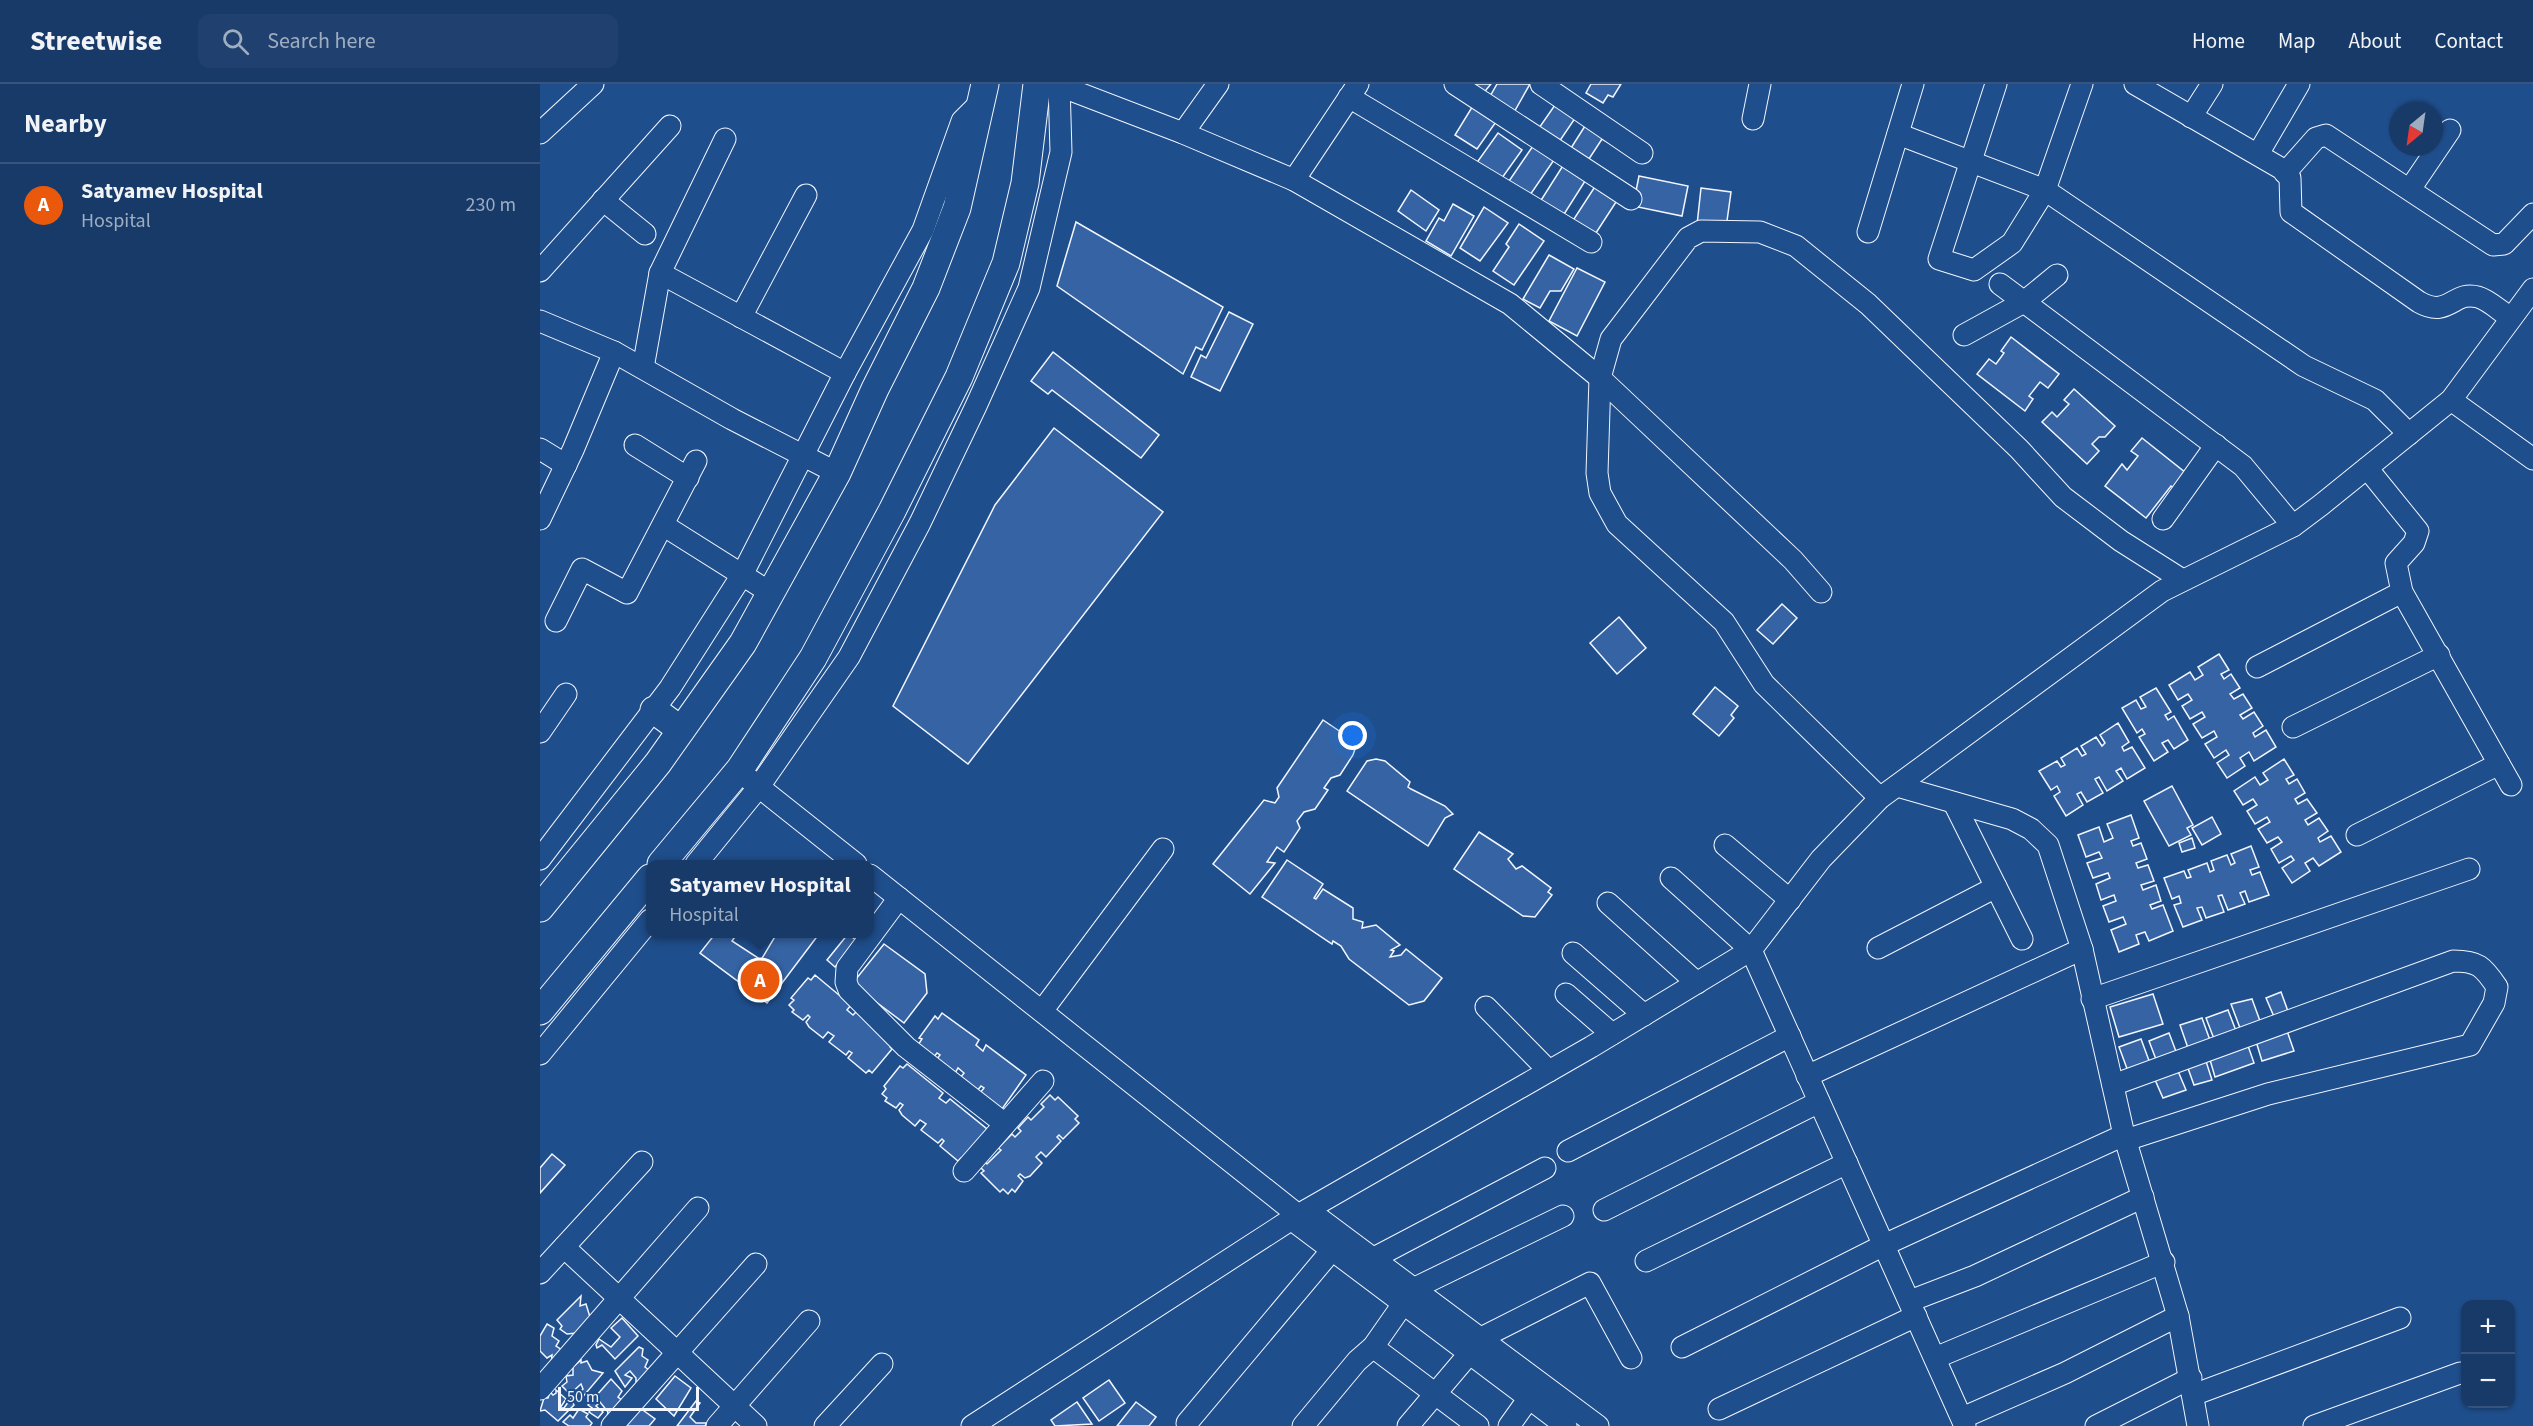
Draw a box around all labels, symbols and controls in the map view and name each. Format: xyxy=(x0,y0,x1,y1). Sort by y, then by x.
search box xyxy=(198,14,618,68)
text: Streetwise xyxy=(30,21,162,61)
icon: search xyxy=(219,25,252,58)
text: Search here xyxy=(267,25,376,57)
text: Home xyxy=(2192,26,2245,56)
text: Map xyxy=(2278,26,2316,56)
text: About xyxy=(2349,26,2401,56)
text: Contact xyxy=(2434,26,2503,56)
north arrow xyxy=(2389,102,2443,156)
text: Nearby xyxy=(24,105,107,142)
text: Satyamev Hospital xyxy=(81,175,263,207)
text: A xyxy=(38,191,49,219)
text: 230 m xyxy=(466,191,516,219)
text: Hospital xyxy=(81,207,151,235)
your location xyxy=(1338,721,1367,750)
popup xyxy=(646,860,874,938)
text: Satyamev Hospital xyxy=(669,869,851,901)
text: Hospital xyxy=(669,901,739,929)
pin: A xyxy=(740,958,780,1002)
map controls xyxy=(2461,1300,2515,1408)
button: + xyxy=(2461,1300,2515,1354)
button: − xyxy=(2461,1354,2515,1408)
scale bar xyxy=(558,1384,699,1412)
text: 50 m xyxy=(567,1386,599,1408)

